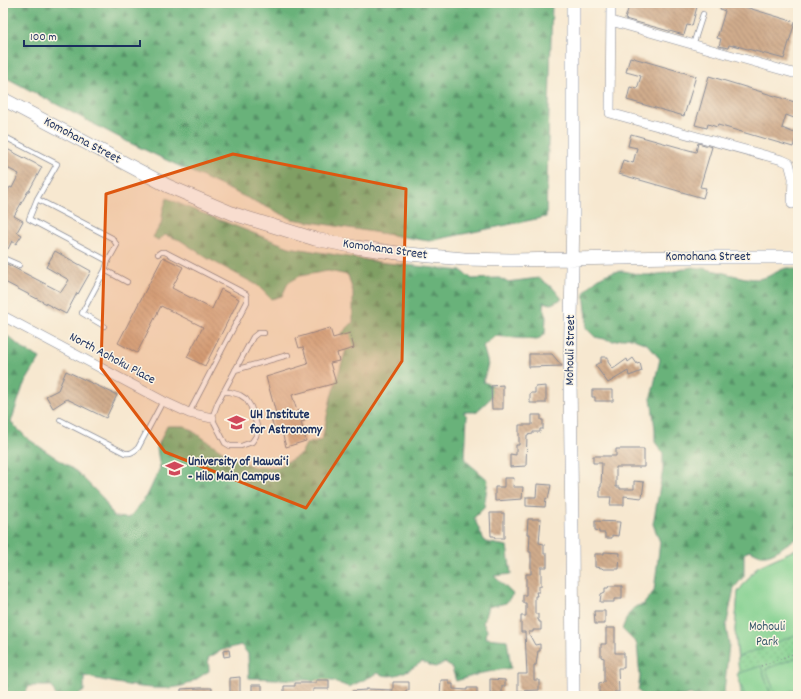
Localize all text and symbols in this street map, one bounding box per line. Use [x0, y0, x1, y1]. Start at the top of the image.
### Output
scale bar [24, 22, 140, 48]
text: 100 m [30, 29, 57, 46]
street label: Komohana Street [40, 113, 124, 169]
street label: Komohana Street [341, 235, 429, 265]
street label: Komohana Street [665, 248, 751, 267]
street label: Mohouli Street [561, 314, 581, 386]
street label: North Aohoku Place [65, 328, 159, 390]
place label: UH Institute for Astronomy [249, 406, 323, 440]
school or university icon: UH Institute for Astronomy [227, 412, 247, 432]
place label: University of Hawaiʻi - Hilo Main Campus [188, 453, 289, 487]
school or university icon: University of Hawaiʻi - Hilo Main Campus [165, 459, 185, 479]
park label: Mohouli Park [749, 618, 786, 652]

